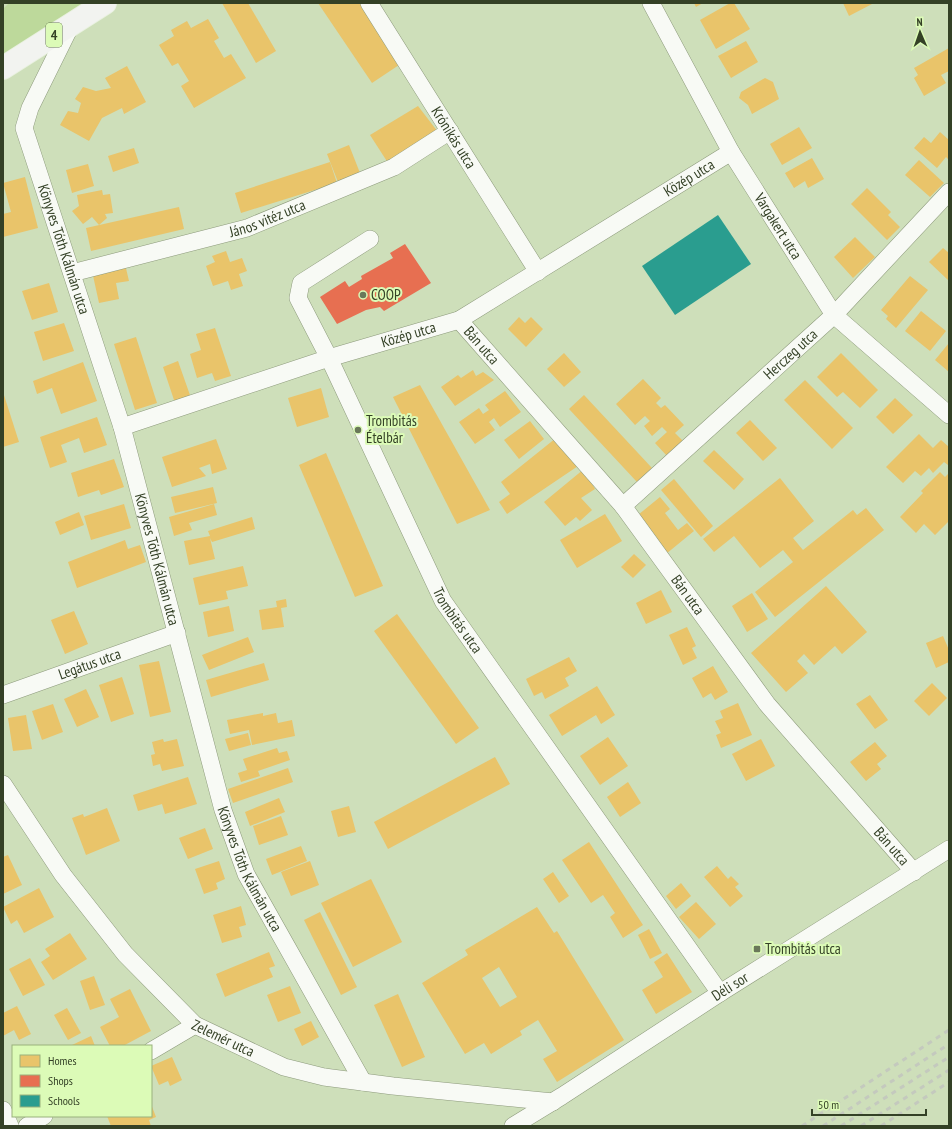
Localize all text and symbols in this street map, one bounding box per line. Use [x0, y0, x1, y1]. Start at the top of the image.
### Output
north arrow [900, 12, 940, 52]
text: N [916, 15, 923, 29]
road number: 4 [46, 23, 62, 47]
street label: Krónikás utca [427, 103, 481, 172]
street label: Közép utca [660, 155, 718, 200]
street label: Könyves Tóth Kálmán utca [34, 182, 94, 317]
street label: Vargakert utca [750, 189, 806, 263]
street label: János vitéz utca [226, 195, 308, 241]
place label: COOP [371, 285, 401, 304]
marker: COOP [358, 290, 368, 300]
street label: Közép utca [379, 317, 438, 351]
street label: Bán utca [460, 322, 504, 368]
street label: Herczeg utca [759, 325, 821, 383]
place label: Trombitás Ételbár [366, 411, 417, 447]
marker: Trombitás Ételbár [353, 425, 363, 435]
street label: Könyves Tóth Kálmán utca [131, 491, 184, 627]
street label: Bán utca [667, 571, 709, 618]
street label: Trombitás utca [429, 584, 487, 657]
street label: Legátus utca [56, 644, 123, 684]
street label: Könyves Tóth Kálmán utca [213, 804, 286, 935]
street label: Bán utca [870, 823, 914, 869]
place label: Trombitás utca [765, 939, 841, 958]
marker: Trombitás utca [752, 944, 762, 954]
street label: Déli sor [708, 967, 752, 1005]
street label: Zelemér utca [189, 1015, 258, 1061]
legend [12, 1045, 152, 1117]
text: Homes [48, 1053, 76, 1068]
text: Shops [48, 1073, 73, 1088]
scale bar [812, 1091, 926, 1117]
text: Schools [48, 1093, 80, 1108]
text: 50 m [818, 1097, 839, 1112]

